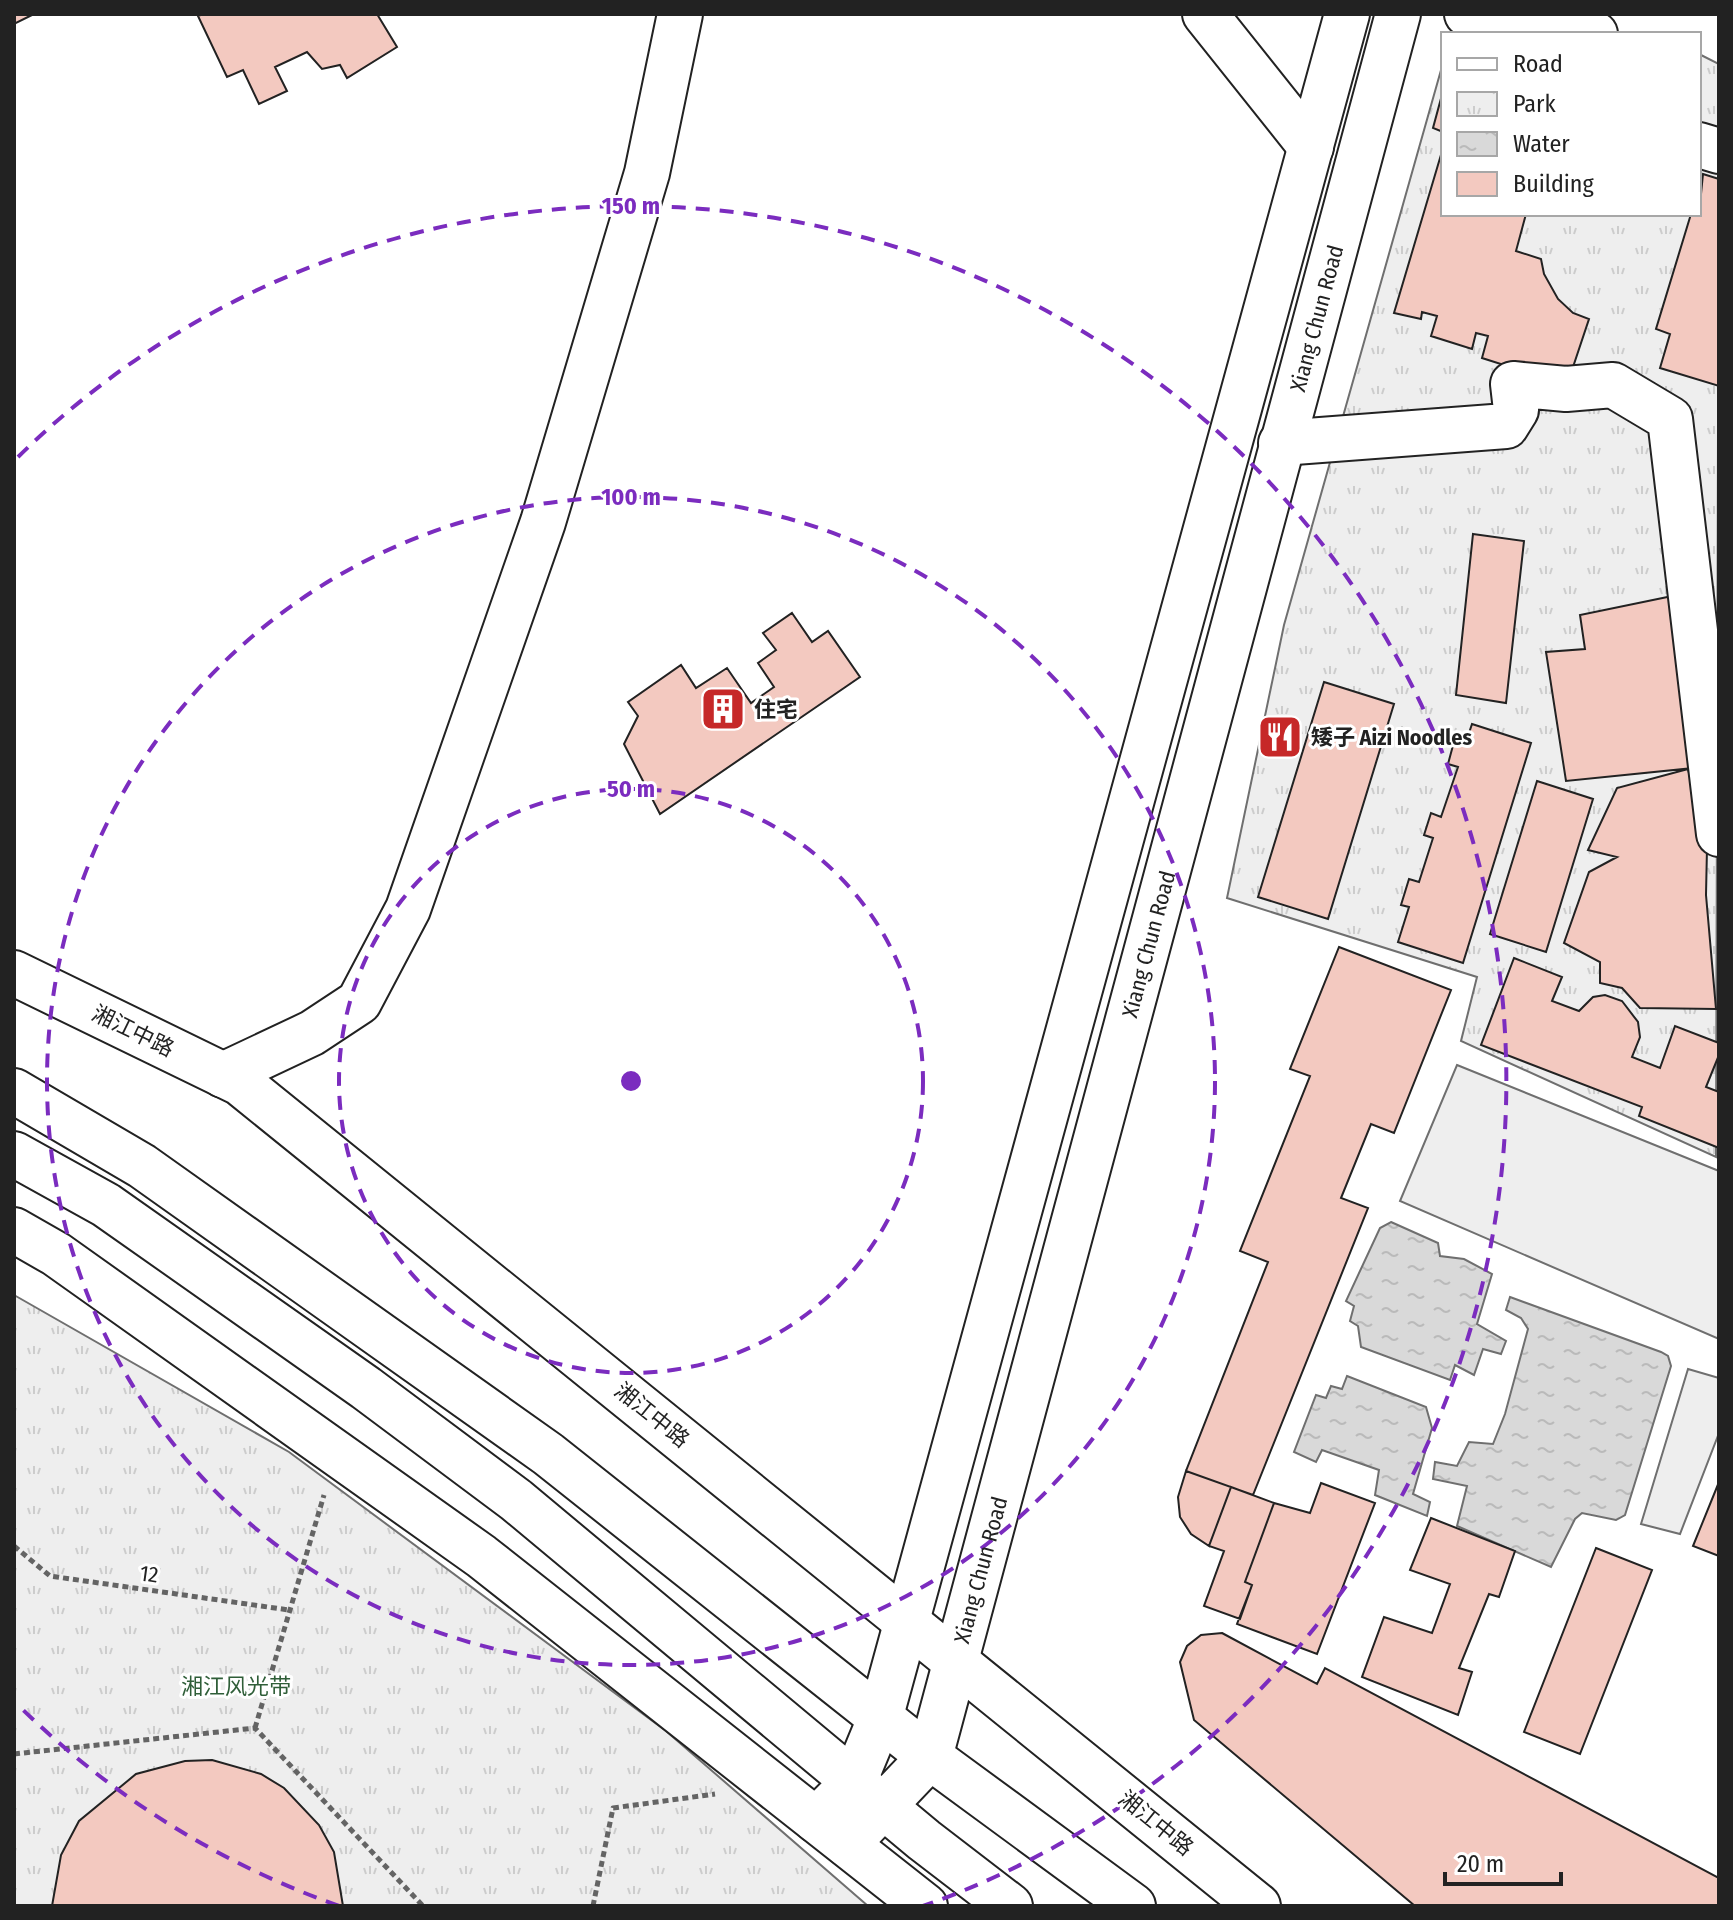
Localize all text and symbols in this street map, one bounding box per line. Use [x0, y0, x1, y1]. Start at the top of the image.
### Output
legend [1441, 32, 1701, 216]
text: Road [1513, 50, 1563, 78]
text: Park [1513, 90, 1556, 118]
text: Water [1513, 130, 1570, 158]
text: Building [1513, 170, 1595, 198]
text: 150 m [602, 192, 660, 220]
street label: Xiang Chun Road [1284, 242, 1349, 394]
text: 100 m [601, 483, 661, 511]
building icon: 住宅 [699, 685, 747, 733]
place label: 住宅 [754, 696, 798, 723]
restaurant icon: 矮子 Aizi Noodles [1256, 713, 1304, 761]
place label: 矮子 Aizi Noodles [1311, 724, 1472, 751]
text: 50 m [607, 775, 655, 803]
street label: Xiang Chun Road [1116, 868, 1181, 1020]
street label: 湘江中路 [88, 1000, 178, 1062]
centre of rings [617, 1067, 645, 1095]
street label: 湘江中路 [609, 1377, 695, 1453]
street label: Xiang Chun Road [948, 1494, 1013, 1646]
street label: 12 [138, 1559, 160, 1589]
park label: 湘江风光带 [181, 1673, 291, 1700]
street label: 湘江中路 [1113, 1785, 1199, 1861]
scale bar [1445, 1836, 1561, 1886]
text: 20 m [1457, 1850, 1504, 1878]

